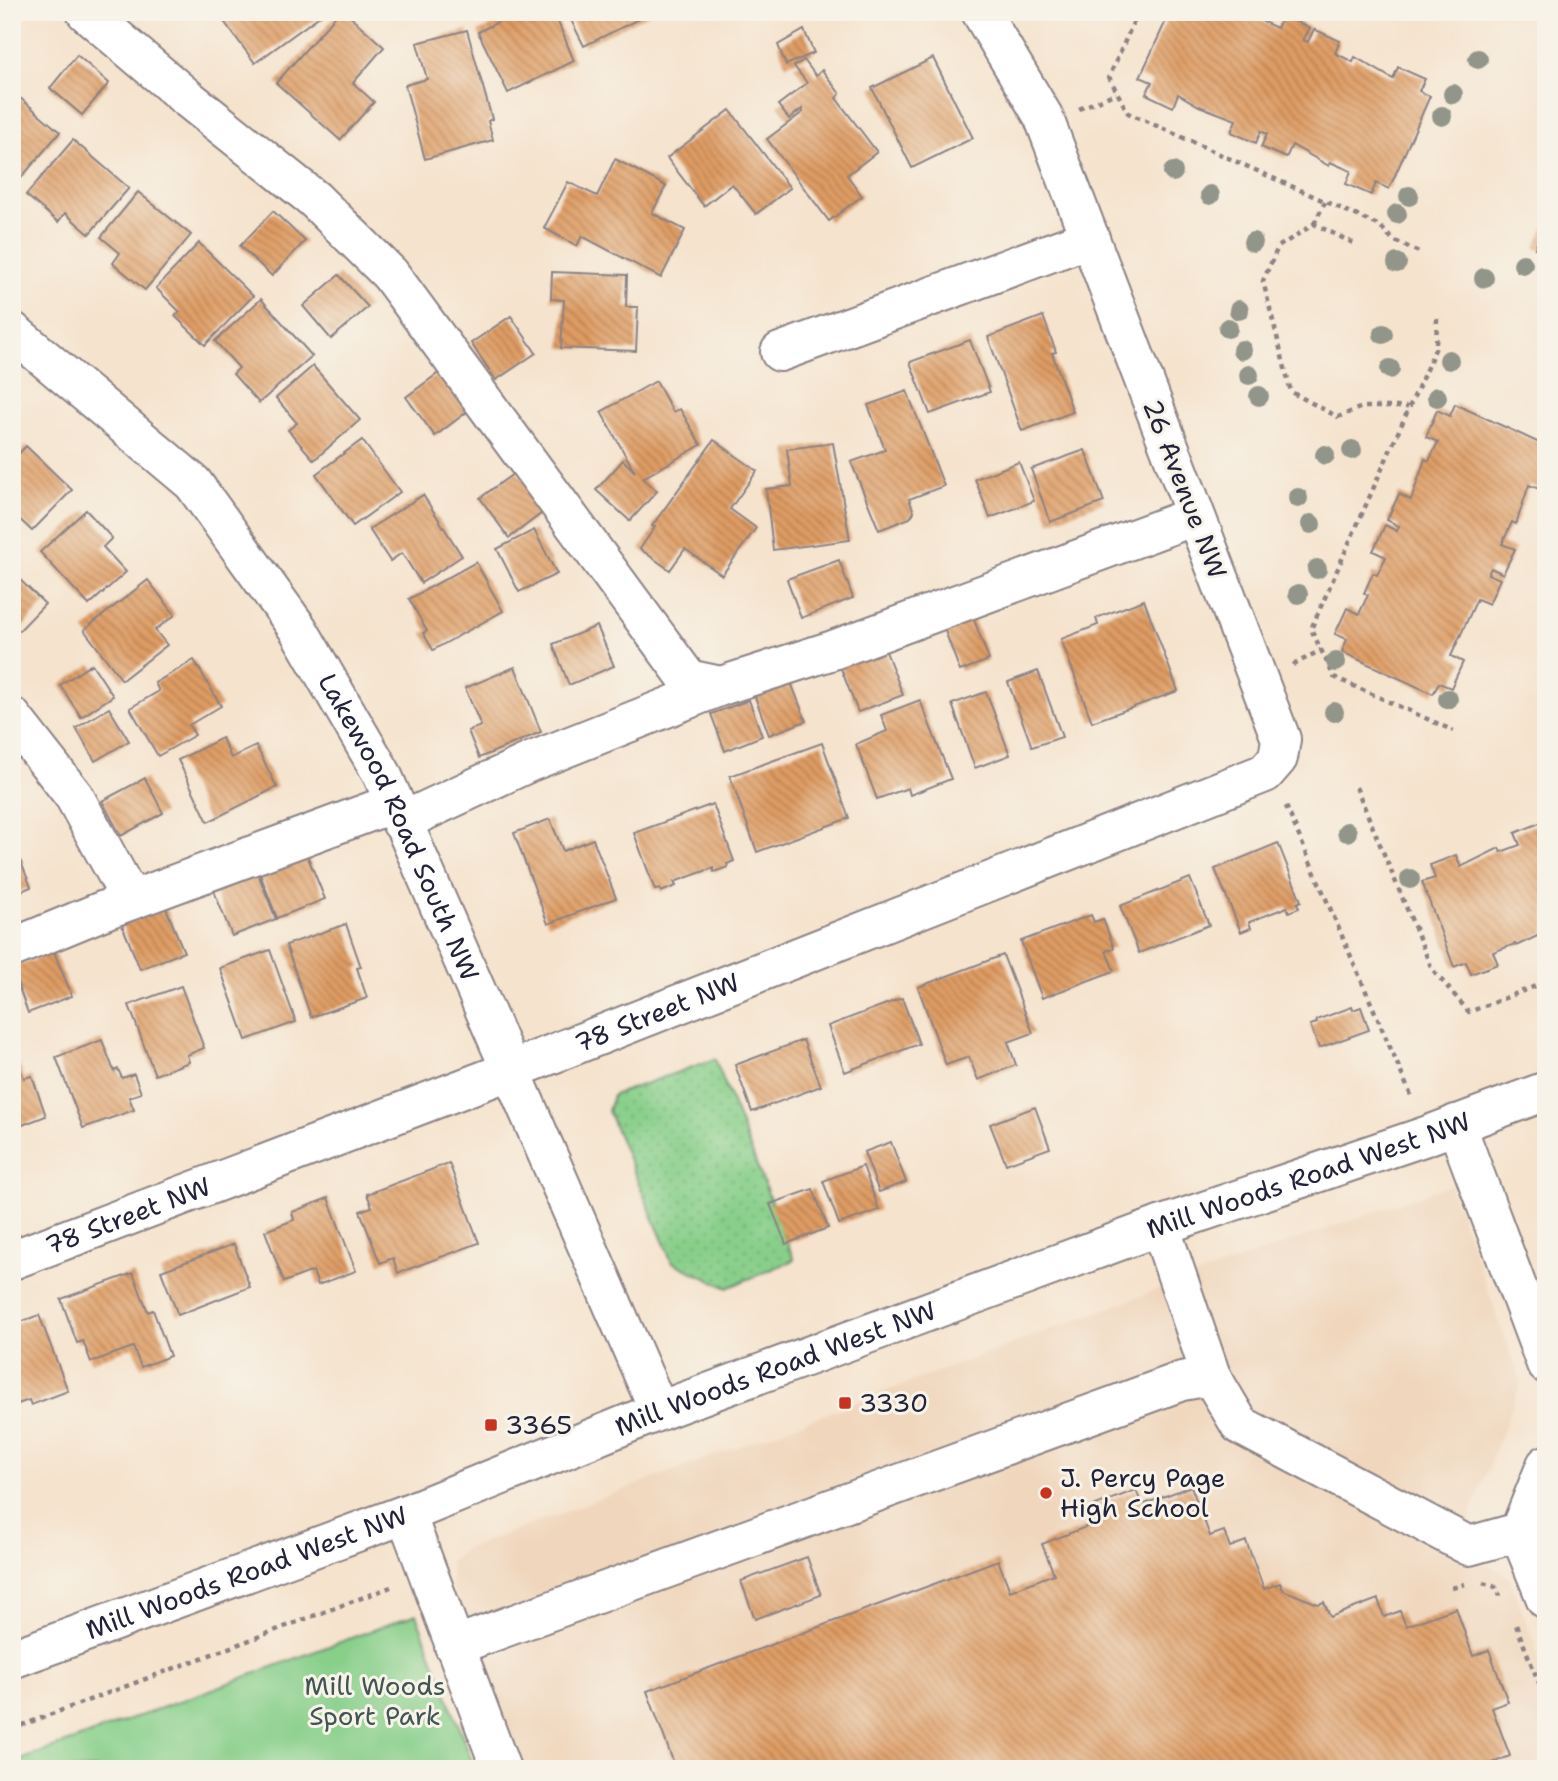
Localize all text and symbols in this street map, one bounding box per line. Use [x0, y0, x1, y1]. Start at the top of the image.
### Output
street label: 26 Avenue NW [1135, 394, 1236, 584]
street label: Lakewood Road South NW [310, 667, 488, 986]
street label: 78 Street NW [569, 964, 745, 1060]
street label: Mill Woods Road West NW [1141, 1103, 1475, 1246]
street label: 78 Street NW [40, 1168, 215, 1263]
street label: Mill Woods Road West NW [610, 1292, 941, 1444]
place label: 3330 [859, 1385, 928, 1420]
marker: 3330 [837, 1395, 853, 1411]
place label: 3365 [505, 1407, 572, 1442]
marker: 3365 [483, 1417, 499, 1433]
place label: J. Percy Page High School [1060, 1460, 1226, 1525]
marker: J. Percy Page High School [1038, 1485, 1054, 1501]
street label: Mill Woods Road West NW [81, 1497, 412, 1647]
park label: Mill Woods Sport Park [304, 1668, 446, 1733]

